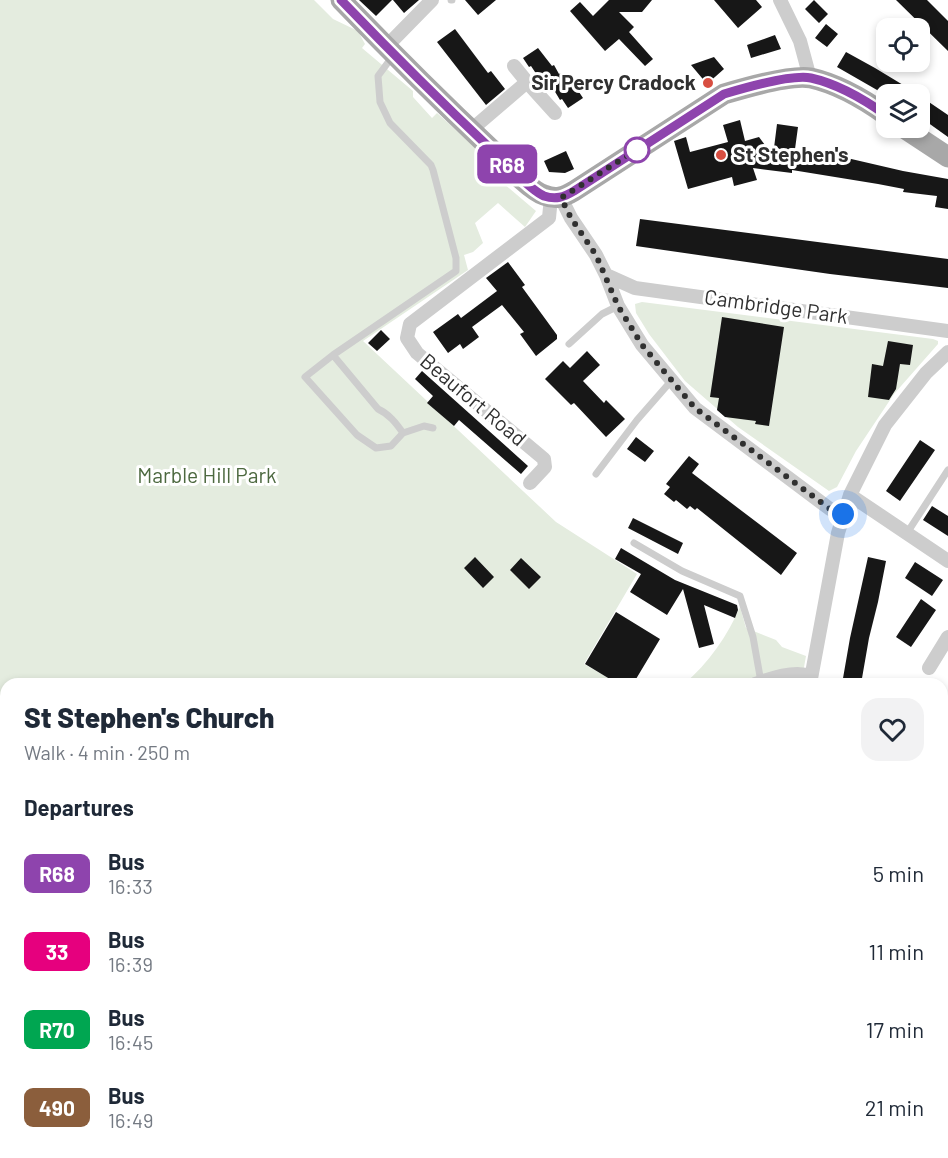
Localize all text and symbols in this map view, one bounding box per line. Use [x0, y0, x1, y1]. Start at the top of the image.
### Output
map controls [876, 18, 930, 138]
button: locate [876, 18, 930, 72]
place label: Sir Percy Cradock [531, 69, 696, 94]
marker: Sir Percy Cradock [701, 76, 715, 90]
button: layers [876, 84, 930, 138]
unlabelled marker [624, 137, 650, 163]
place label: St Stephen's [733, 141, 848, 166]
line badge: R68 [472, 144, 542, 184]
marker: St Stephen's [714, 148, 728, 162]
text: R68 [489, 152, 525, 177]
street label: Cambridge Park [703, 283, 850, 328]
street label: Beaufort Road [416, 347, 532, 450]
park label: Marble Hill Park [137, 462, 277, 487]
your location [828, 499, 858, 529]
button: heart [861, 698, 924, 761]
text: St Stephen's Church [24, 700, 274, 734]
text: Walk · 4 min · 250 m [24, 740, 190, 764]
text: Departures [24, 794, 134, 820]
text: Bus [108, 848, 145, 874]
text: 5 min [873, 860, 924, 886]
text: R68 [39, 861, 75, 886]
text: 16:33 [108, 874, 153, 898]
text: Bus [108, 926, 145, 952]
text: 11 min [868, 938, 924, 964]
text: 33 [46, 939, 68, 964]
text: 16:39 [108, 952, 153, 976]
text: Bus [108, 1004, 145, 1030]
text: 17 min [866, 1016, 924, 1042]
text: R70 [39, 1017, 75, 1042]
text: 16:45 [108, 1030, 153, 1054]
text: Bus [108, 1082, 145, 1108]
text: 21 min [865, 1094, 924, 1120]
text: 490 [39, 1095, 75, 1120]
text: 16:49 [108, 1108, 154, 1132]

